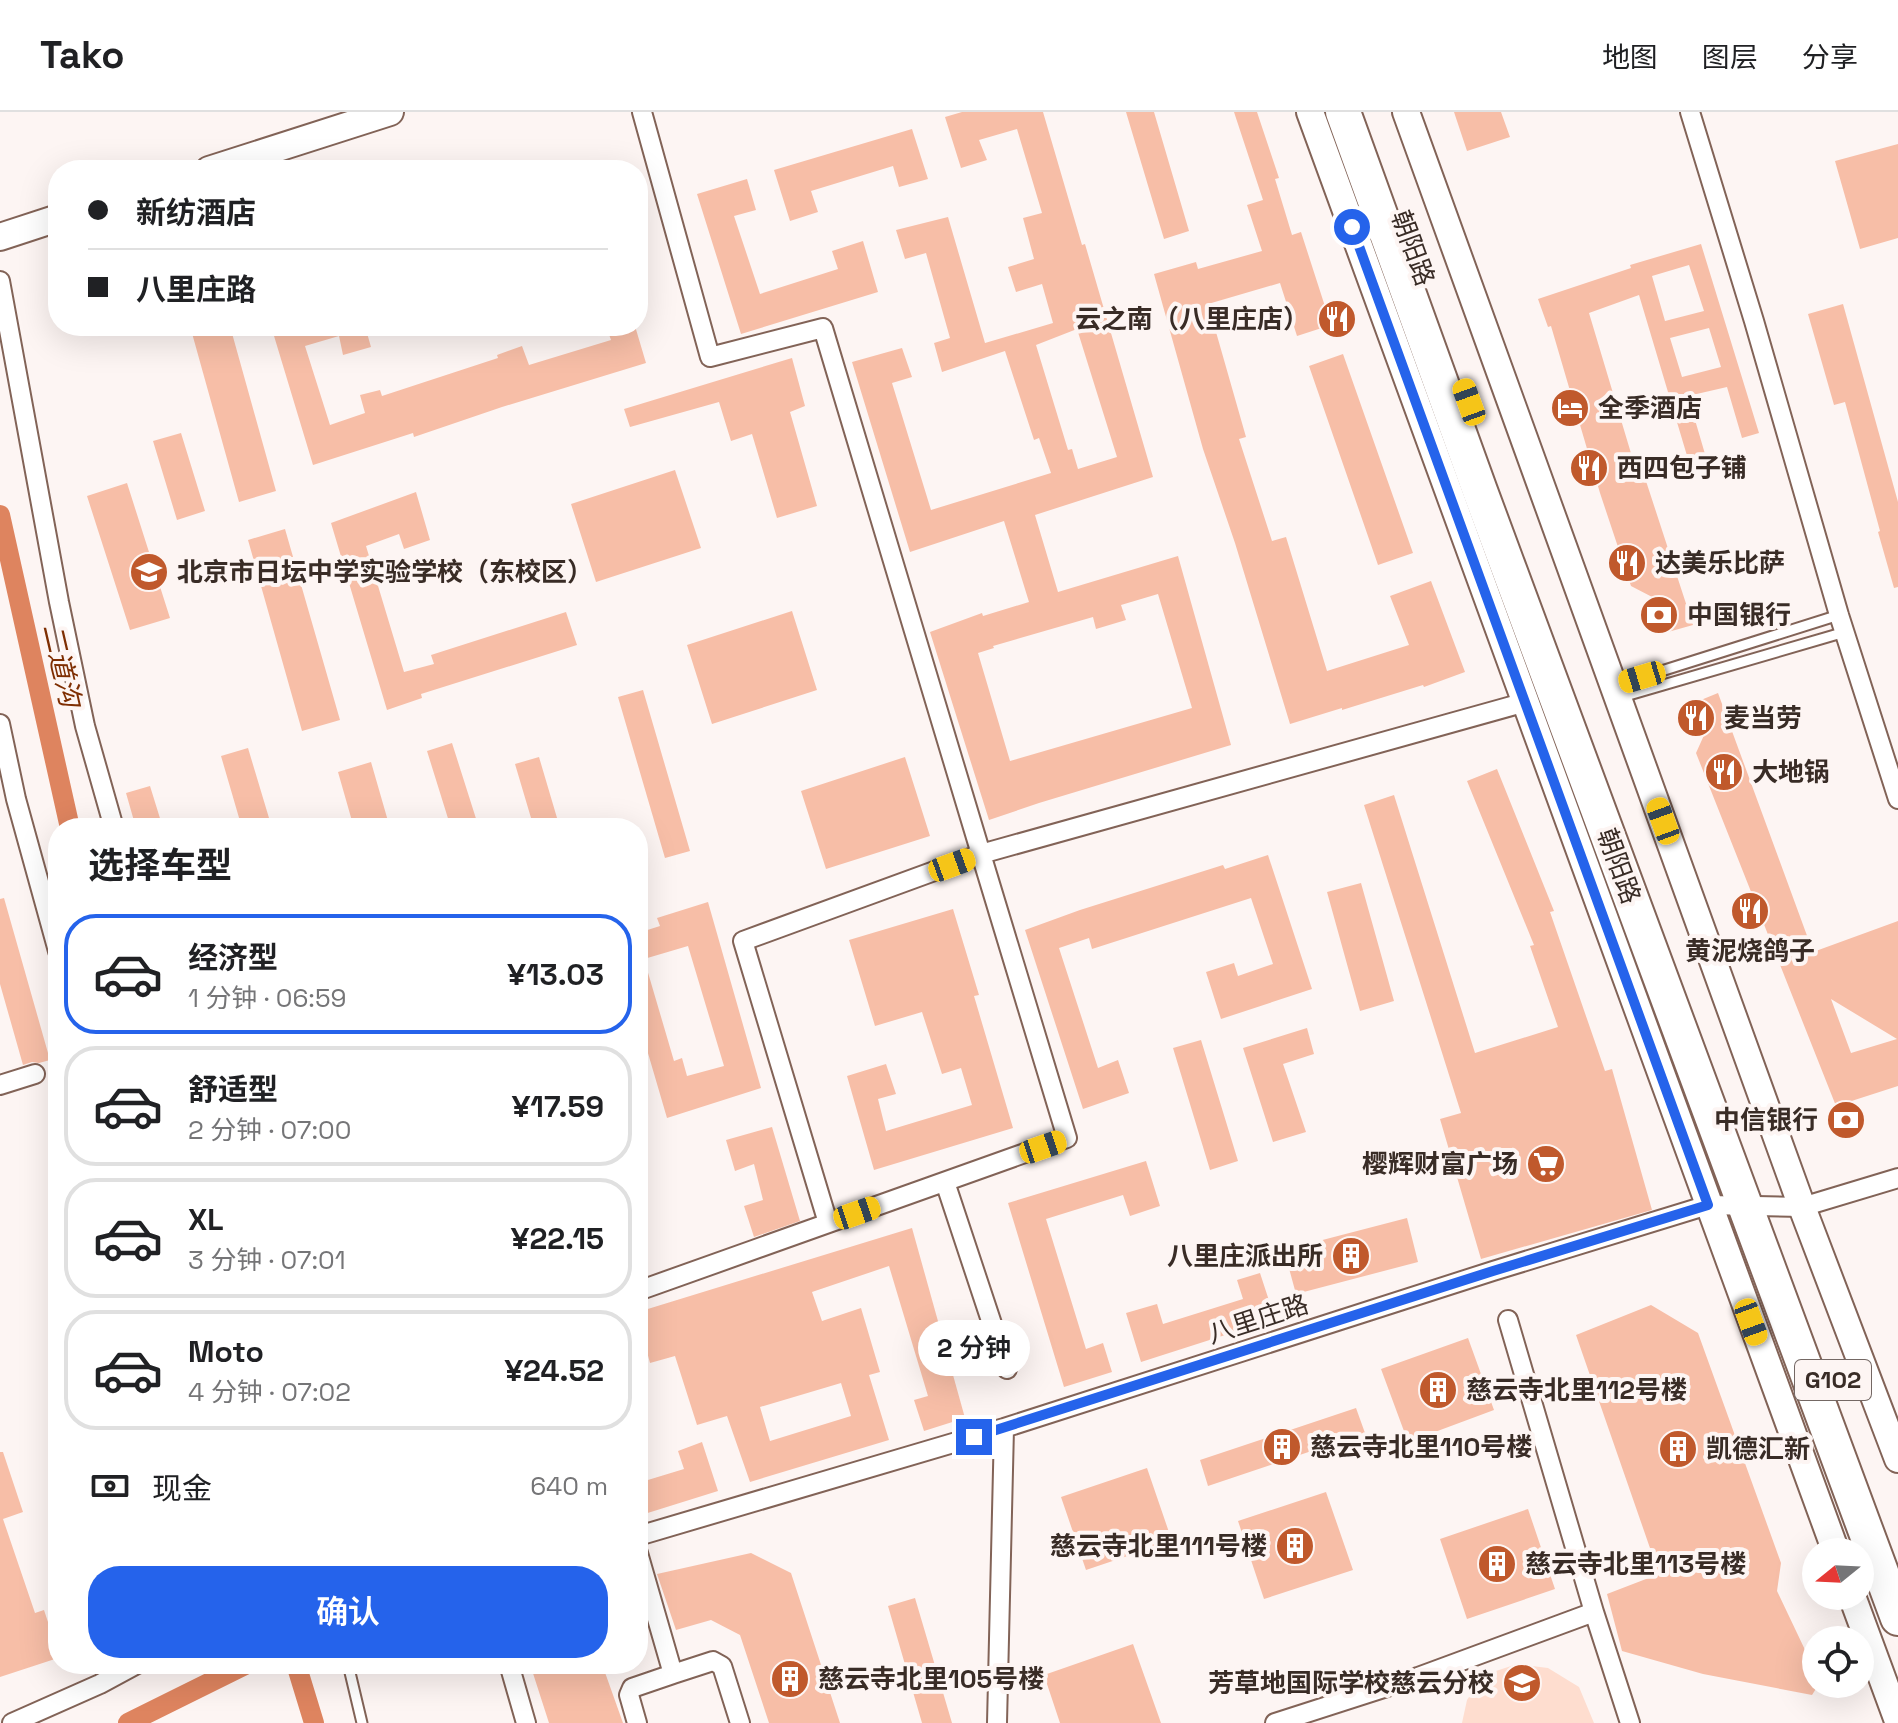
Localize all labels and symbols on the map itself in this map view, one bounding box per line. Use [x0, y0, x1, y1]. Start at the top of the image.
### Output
street label: 朝阳路 [1384, 206, 1442, 290]
route start [1334, 209, 1370, 245]
restaurant icon: 云之南（八里庄店） [1316, 298, 1358, 340]
place label: 云之南（八里庄店） [1075, 302, 1309, 336]
car [1450, 375, 1488, 429]
hotel icon: 全季酒店 [1549, 387, 1591, 429]
place label: 全季酒店 [1598, 391, 1702, 425]
restaurant icon: 西四包子铺 [1568, 447, 1610, 489]
place label: 西四包子铺 [1617, 451, 1747, 485]
restaurant icon: 达美乐比萨 [1606, 542, 1648, 584]
place label: 达美乐比萨 [1655, 546, 1785, 580]
school or university icon: 北京市日坛中学实验学校（东校区） [128, 551, 170, 593]
place label: 北京市日坛中学实验学校（东校区） [177, 555, 593, 589]
bank icon: 中国银行 [1638, 594, 1680, 636]
place label: 中国银行 [1687, 598, 1791, 632]
water label: 二道沟 [35, 620, 90, 713]
car [1616, 659, 1668, 695]
restaurant icon: 麦当劳 [1675, 697, 1717, 739]
place label: 麦当劳 [1724, 701, 1802, 735]
restaurant icon: 大地锅 [1703, 751, 1745, 793]
place label: 大地锅 [1752, 755, 1830, 789]
car [1644, 794, 1682, 848]
street label: 朝阳路 [1590, 824, 1648, 908]
car [925, 846, 979, 884]
restaurant icon: 黄泥烧鸽子 [1729, 890, 1771, 932]
place label: 黄泥烧鸽子 [1685, 934, 1815, 968]
bank icon: 中信银行 [1825, 1099, 1867, 1141]
place label: 中信银行 [1714, 1103, 1818, 1137]
car [1016, 1128, 1070, 1166]
supermarket icon: 樱辉财富广场 [1525, 1143, 1567, 1185]
place label: 樱辉财富广场 [1362, 1147, 1518, 1181]
car [830, 1194, 884, 1232]
building icon: 八里庄派出所 [1330, 1235, 1372, 1277]
place label: 八里庄派出所 [1167, 1239, 1323, 1273]
street label: 八里庄路 [1203, 1287, 1313, 1351]
car [1732, 1295, 1770, 1349]
callout: 2 分钟 [918, 1321, 1030, 1377]
road number: G102 [1795, 1360, 1871, 1400]
building icon: 慈云寺北里112号楼 [1417, 1369, 1459, 1411]
place label: 慈云寺北里112号楼 [1466, 1373, 1687, 1407]
route end [956, 1419, 992, 1455]
building icon: 慈云寺北里110号楼 [1261, 1426, 1303, 1468]
building icon: 凯德汇新 [1657, 1428, 1699, 1470]
place label: 慈云寺北里110号楼 [1310, 1430, 1532, 1464]
place label: 凯德汇新 [1706, 1432, 1810, 1466]
building icon: 慈云寺北里111号楼 [1274, 1525, 1316, 1567]
place label: 慈云寺北里111号楼 [1050, 1529, 1267, 1563]
north arrow [1802, 1538, 1874, 1610]
building icon: 慈云寺北里113号楼 [1476, 1543, 1518, 1585]
place label: 慈云寺北里113号楼 [1525, 1547, 1746, 1581]
building icon: 慈云寺北里105号楼 [769, 1658, 811, 1700]
place label: 慈云寺北里105号楼 [818, 1662, 1044, 1696]
school or university icon: 芳草地国际学校慈云分校 [1501, 1662, 1543, 1704]
place label: 芳草地国际学校慈云分校 [1208, 1666, 1494, 1700]

